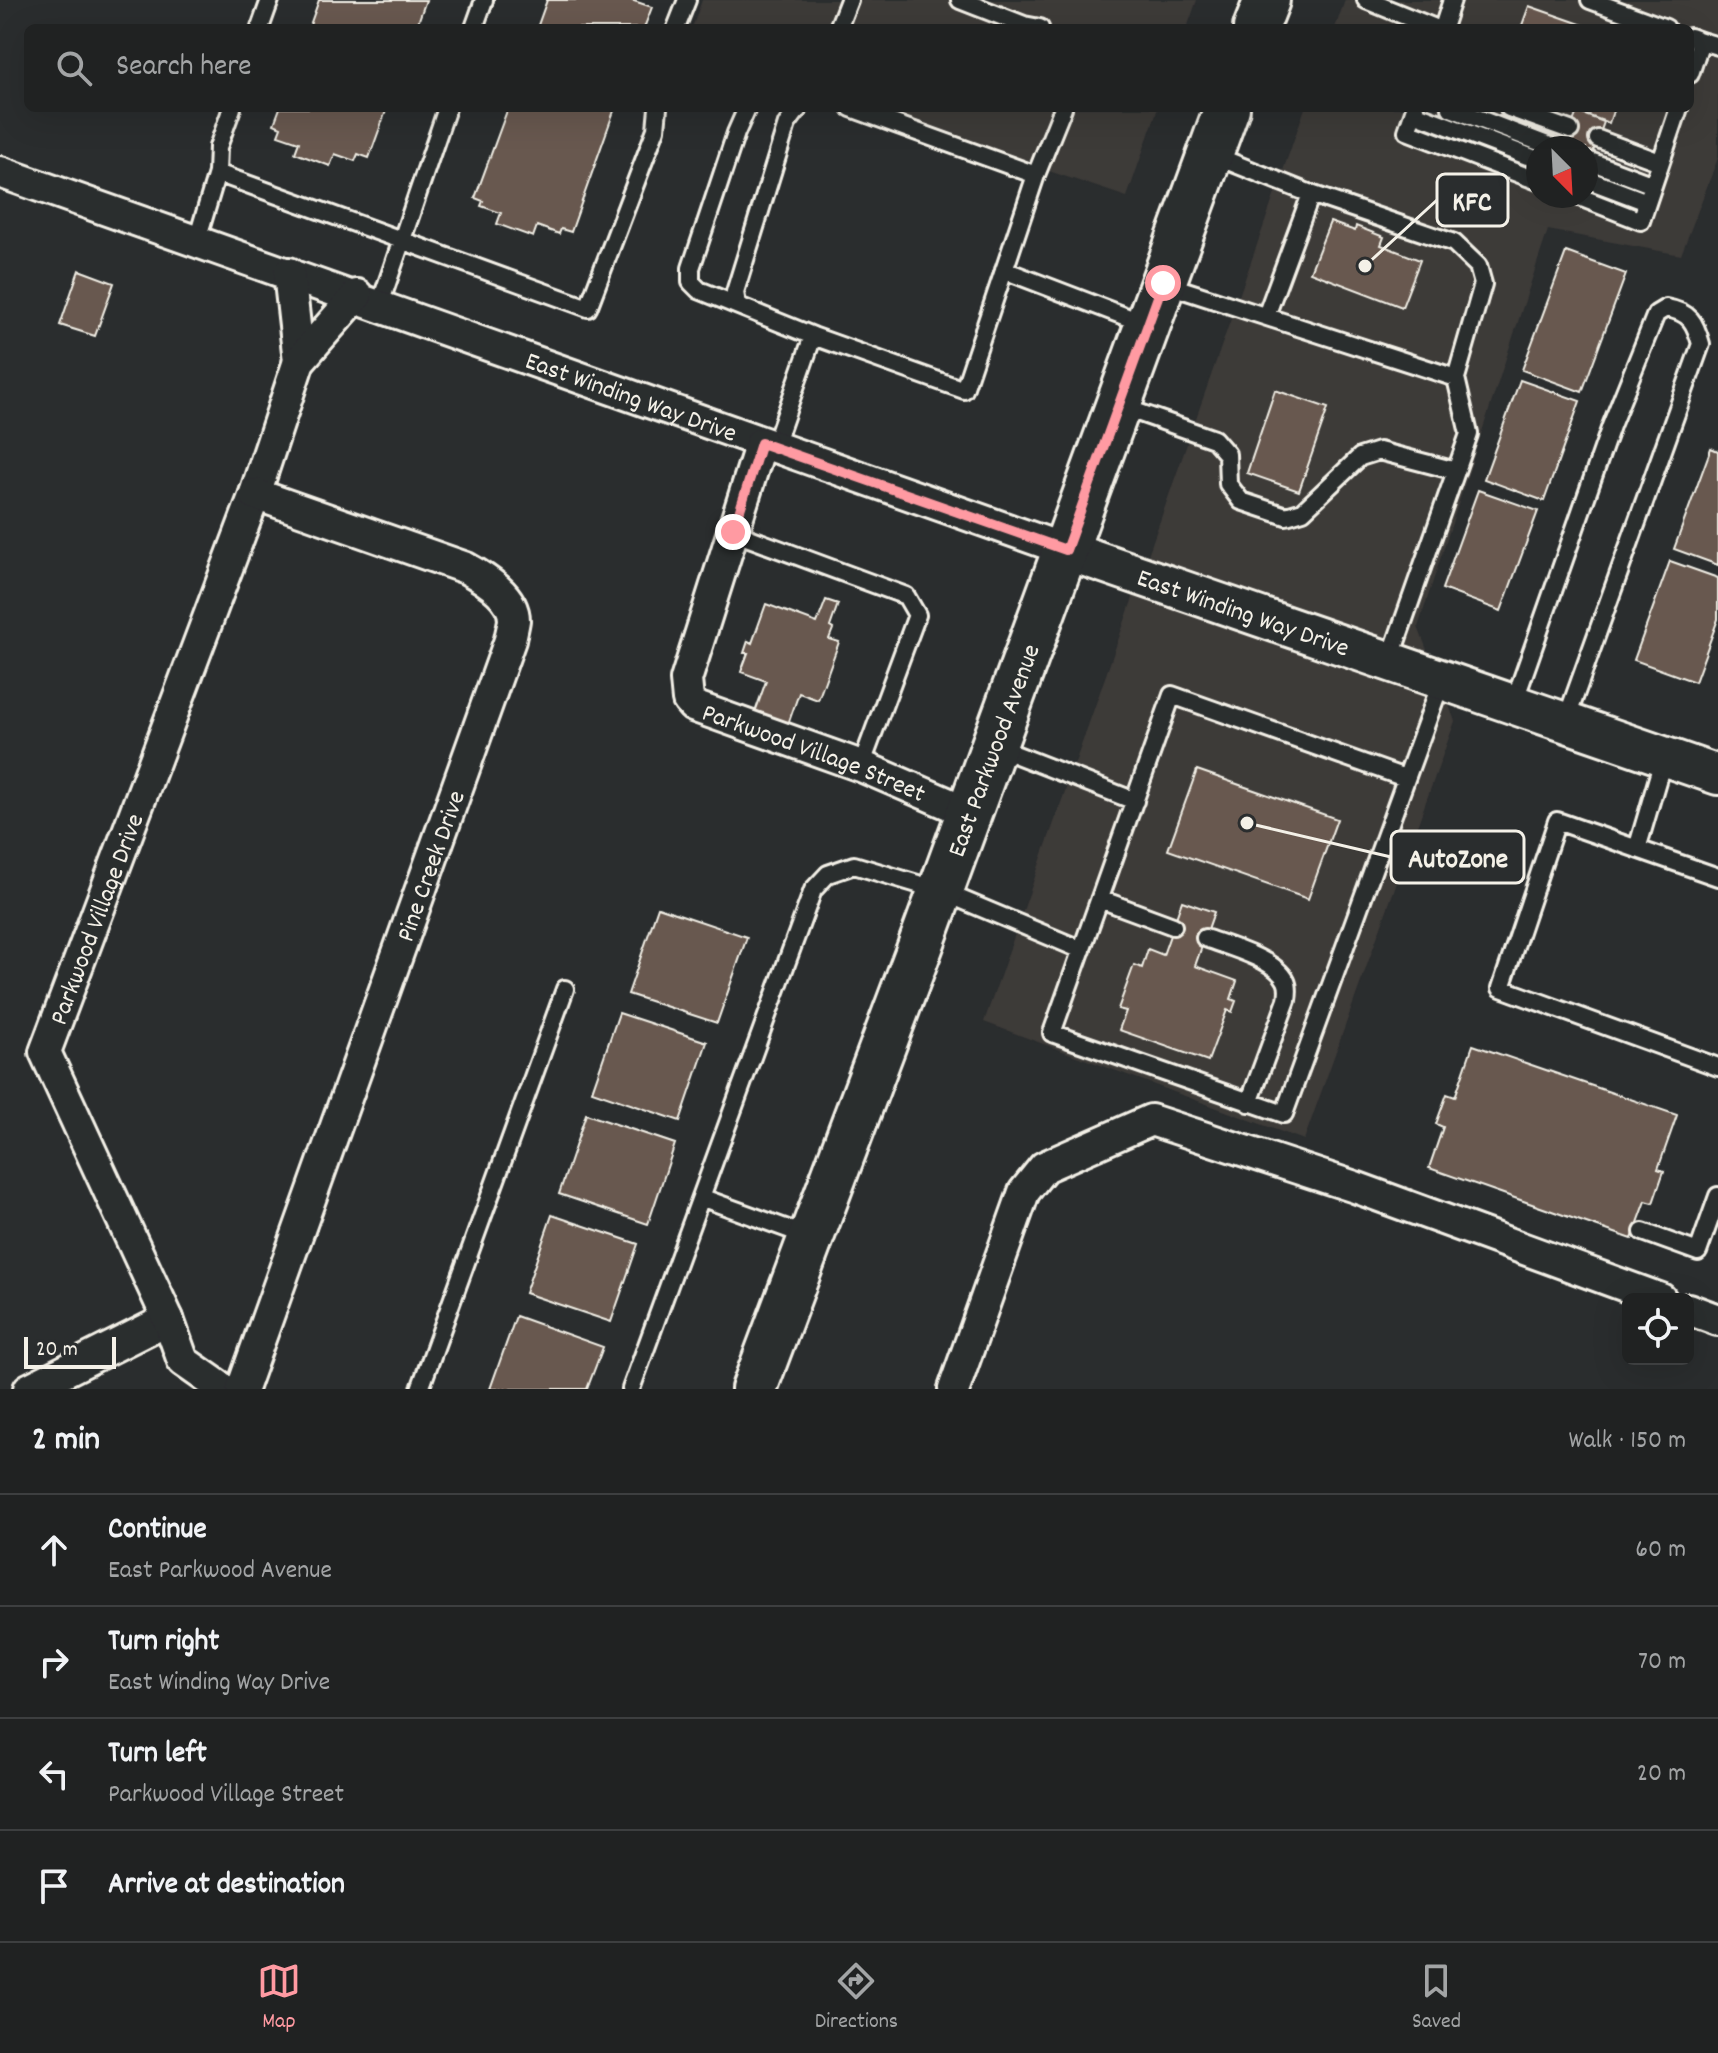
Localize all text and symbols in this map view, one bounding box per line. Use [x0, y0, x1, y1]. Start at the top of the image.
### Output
search box [24, 24, 1694, 112]
icon: search [52, 46, 96, 90]
text: Search here [116, 47, 252, 90]
north arrow [1526, 136, 1598, 208]
callout: KFC [1437, 174, 1508, 226]
text: KFC [1452, 185, 1492, 225]
route start [1145, 265, 1181, 301]
street label: East Winding Way Drive [520, 344, 741, 454]
route end [715, 514, 751, 550]
street label: East Winding Way Drive [1131, 561, 1354, 668]
street label: East Parkwood Avenue [940, 640, 1051, 863]
street label: Parkwood Village Street [696, 696, 931, 814]
street label: Pine Creek Drive [389, 786, 477, 947]
street label: Parkwood Village Drive [42, 809, 155, 1031]
callout: AutoZone [1391, 831, 1524, 883]
text: AutoZone [1408, 842, 1508, 882]
map controls [1622, 1293, 1694, 1365]
button: locate [1622, 1293, 1694, 1365]
scale bar [24, 1333, 116, 1369]
text: 20 m [36, 1335, 78, 1366]
text: 2 min [32, 1417, 100, 1466]
text: Walk · 150 m [1568, 1423, 1686, 1460]
text: Continue [108, 1510, 207, 1553]
icon: ahead [32, 1528, 76, 1572]
text: 60 m [1635, 1532, 1686, 1569]
text: East Parkwood Avenue [108, 1553, 332, 1590]
text: Turn right [108, 1622, 219, 1665]
icon: right [32, 1640, 76, 1684]
text: 70 m [1638, 1644, 1686, 1681]
text: East Winding Way Drive [108, 1665, 330, 1702]
text: Turn left [108, 1734, 207, 1777]
icon: left [32, 1752, 76, 1796]
text: 20 m [1637, 1756, 1686, 1793]
text: Parkwood Village Street [108, 1777, 344, 1814]
icon: arrive [32, 1864, 76, 1908]
text: Arrive at destination [108, 1865, 345, 1908]
tab: Map [257, 1959, 301, 2038]
tab: Directions [815, 1959, 898, 2038]
tab: Saved [1412, 1959, 1461, 2038]

